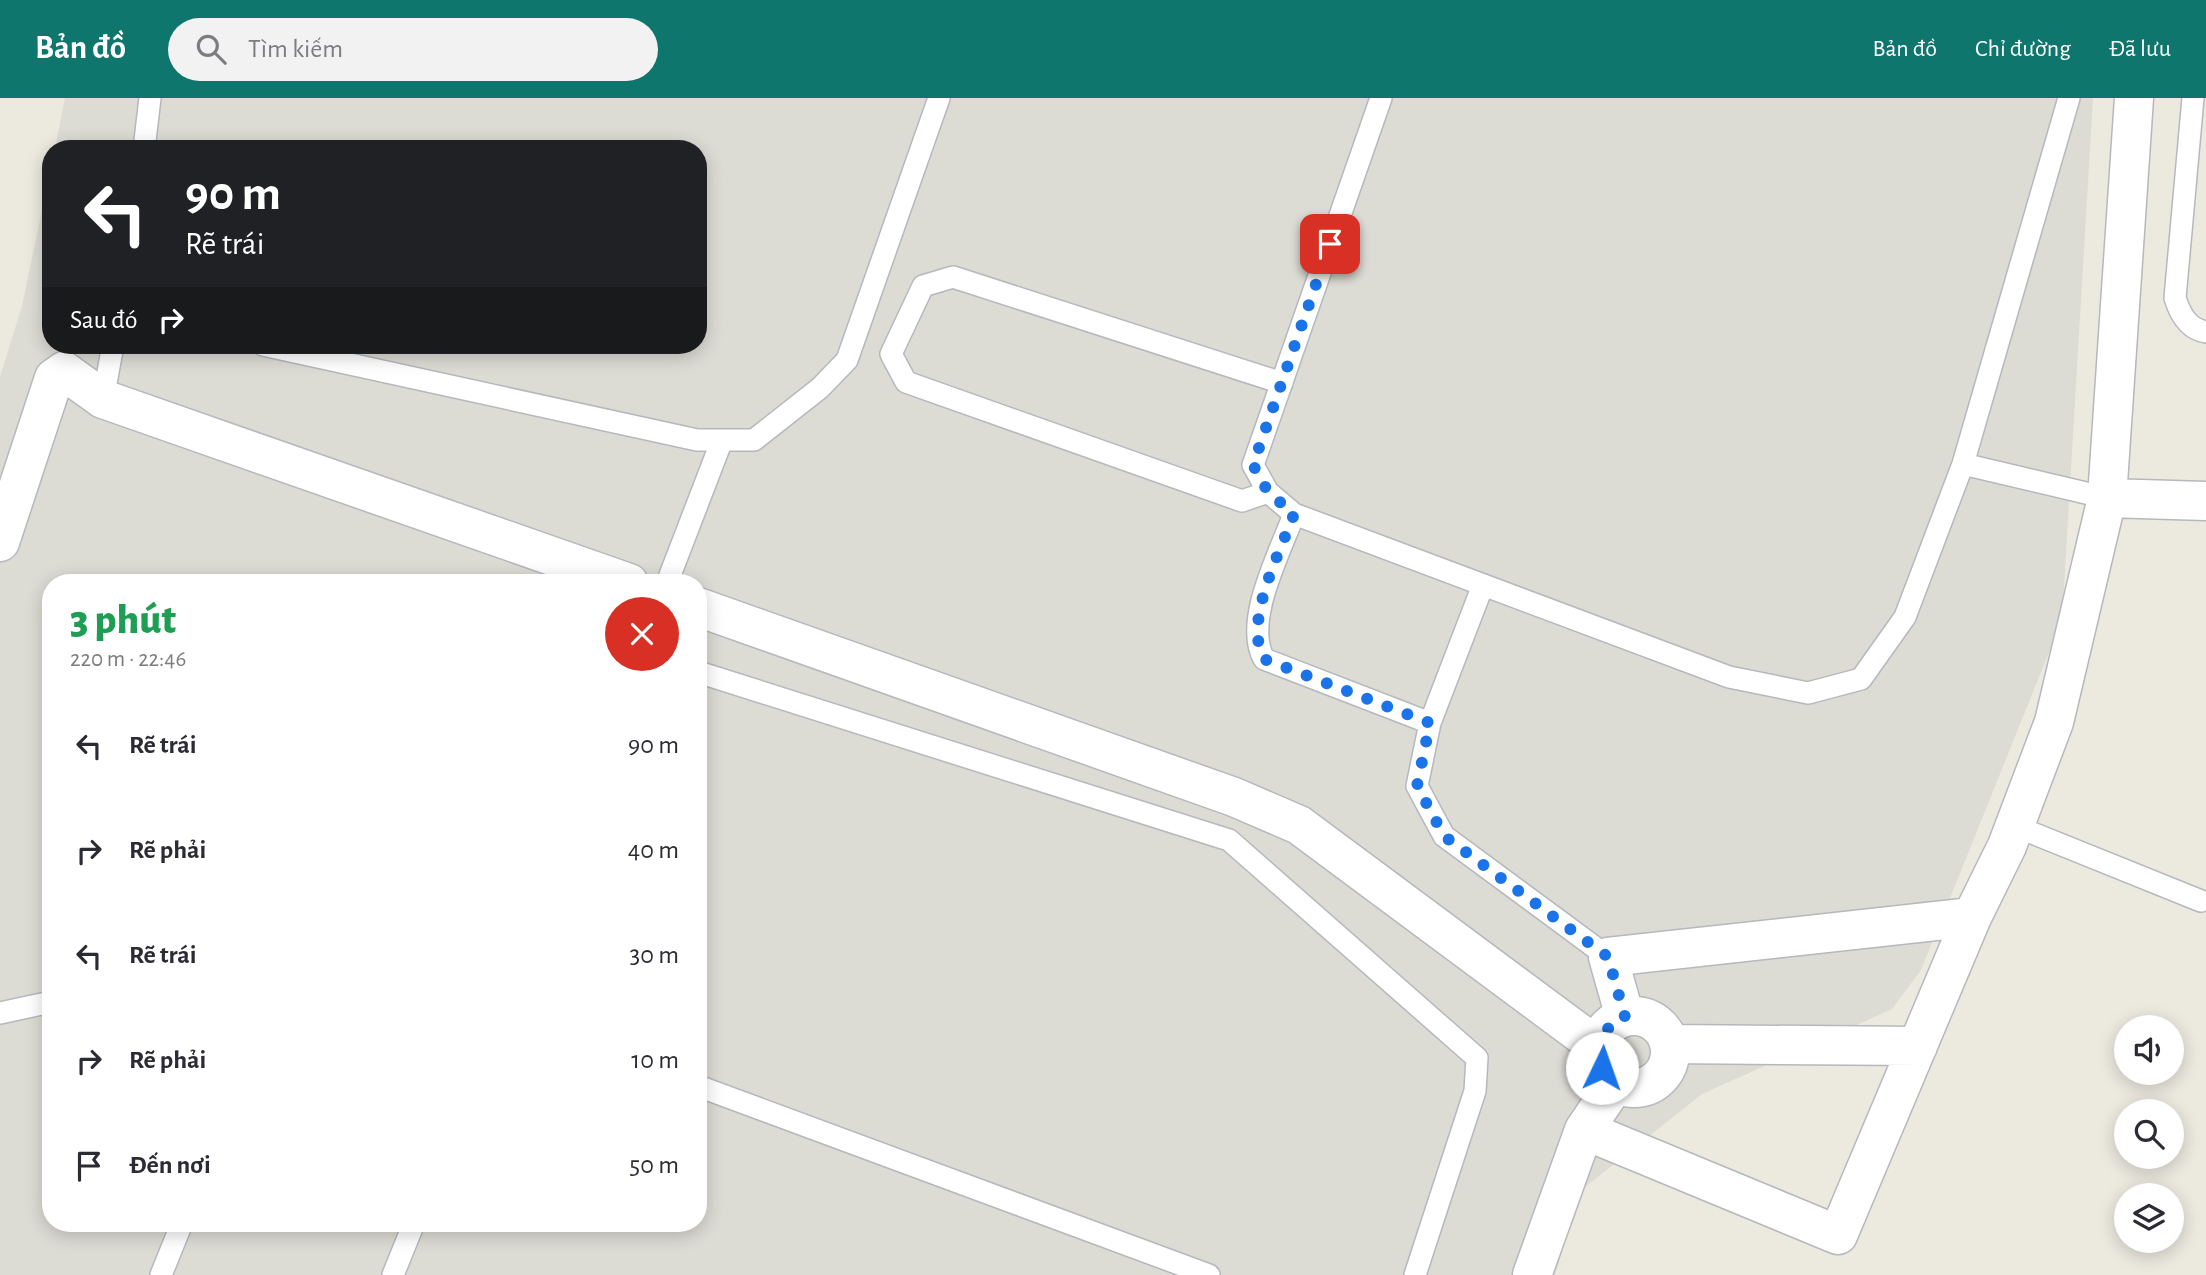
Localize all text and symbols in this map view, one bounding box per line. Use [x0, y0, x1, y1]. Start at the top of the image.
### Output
search box [168, 18, 658, 81]
icon: search [192, 30, 230, 68]
text: Bản đồ [35, 32, 126, 65]
text: Tìm kiếm [248, 36, 343, 62]
text: Bản đồ [1873, 37, 1937, 61]
text: Chỉ đường [1975, 37, 2071, 61]
text: Đã lưu [2109, 37, 2171, 61]
icon: left [70, 168, 161, 259]
text: 90 m [185, 170, 281, 219]
pin [1300, 214, 1360, 274]
icon: arrive [1311, 225, 1349, 263]
text: Rẽ trái [185, 228, 264, 260]
icon: right [152, 301, 190, 339]
text: Sau đó [70, 307, 138, 333]
button: close [605, 597, 679, 671]
text: 3 phút [70, 599, 176, 641]
text: 220 m · 22:46 [70, 648, 186, 671]
icon: left [70, 727, 108, 765]
text: Rẽ trái [129, 732, 197, 758]
text: 90 m [628, 732, 679, 758]
icon: right [70, 832, 108, 870]
text: Rẽ phải [129, 837, 206, 863]
text: 40 m [628, 837, 679, 863]
icon: left [70, 937, 108, 975]
text: Rẽ trái [129, 942, 197, 968]
text: 30 m [629, 942, 679, 968]
map controls [2114, 1015, 2184, 1253]
button: sound [2114, 1015, 2184, 1085]
position arrow [1565, 1031, 1639, 1105]
icon: right [70, 1042, 108, 1080]
text: Rẽ phải [129, 1047, 206, 1073]
text: 10 m [631, 1047, 679, 1073]
button: search [2114, 1099, 2184, 1169]
icon: arrive [70, 1147, 108, 1185]
text: Đến nơi [129, 1152, 211, 1178]
text: 50 m [629, 1152, 679, 1178]
button: layers [2114, 1183, 2184, 1253]

